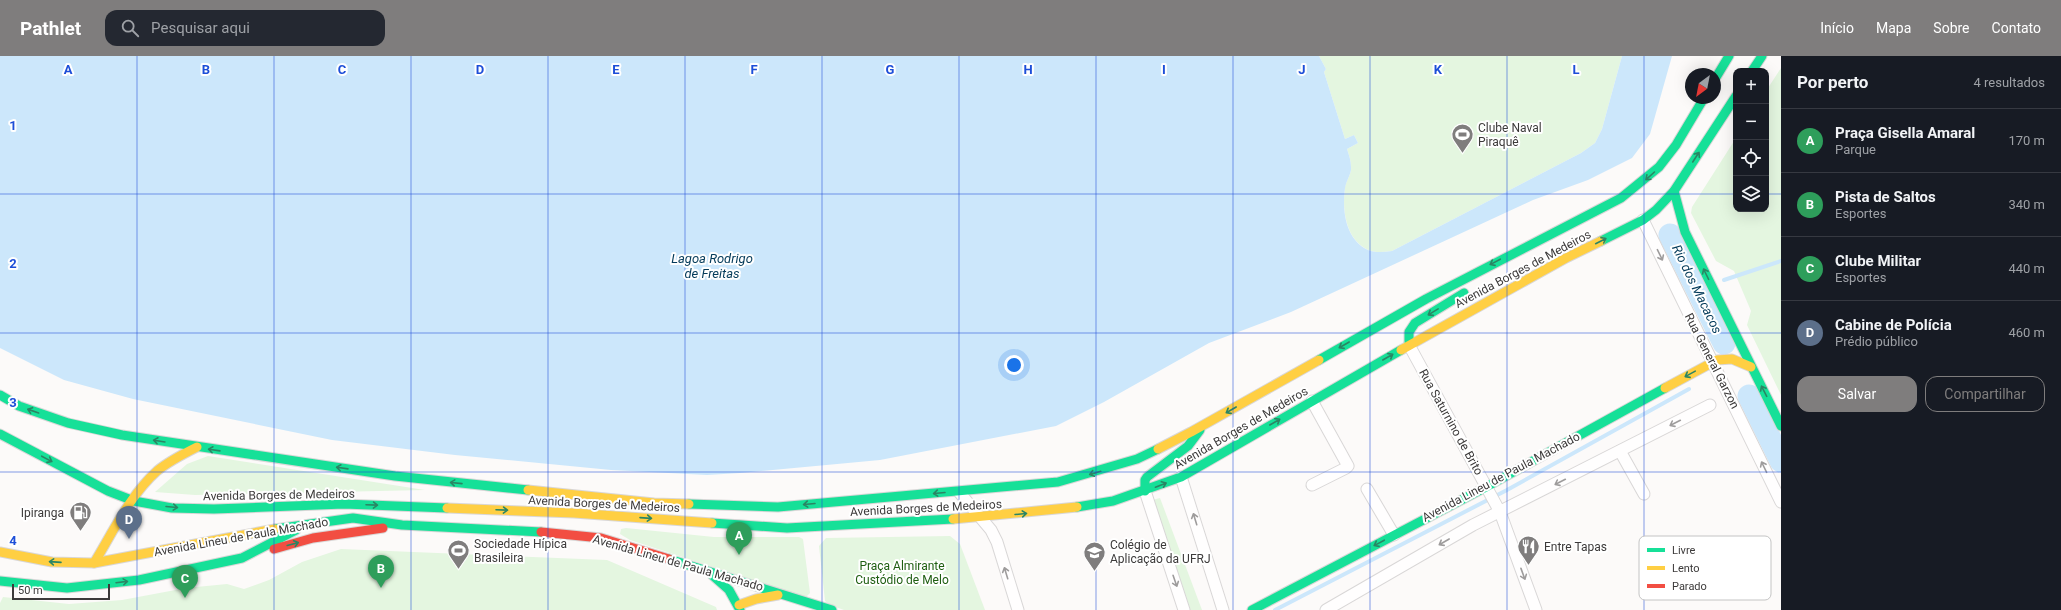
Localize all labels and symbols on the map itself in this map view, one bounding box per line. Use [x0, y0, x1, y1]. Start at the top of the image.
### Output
text: A [64, 62, 73, 77]
text: B [202, 62, 210, 77]
text: C [338, 62, 347, 77]
text: D [476, 62, 484, 77]
text: E [612, 62, 620, 77]
text: F [750, 62, 758, 77]
text: G [886, 62, 895, 77]
text: H [1023, 62, 1033, 77]
text: I [1162, 62, 1166, 77]
text: J [1298, 62, 1306, 77]
text: K [1434, 62, 1443, 77]
text: L [1572, 62, 1580, 77]
north arrow [1685, 68, 1721, 104]
text: 1 [9, 118, 17, 133]
place label: Clube Naval Piraquê [1478, 121, 1542, 149]
sports icon: Clube Naval Piraquê [1450, 122, 1476, 155]
one-way arrow [1693, 151, 1701, 163]
one-way arrow [1645, 171, 1655, 180]
street label: Avenida Borges de Medeiros [1453, 227, 1593, 311]
one-way arrow [1595, 237, 1607, 244]
water label: Rio dos Macacos [1669, 242, 1725, 336]
one-way arrow [1657, 249, 1664, 261]
water label: Lagoa Rodrigo de Freitas [671, 251, 753, 281]
text: 2 [9, 256, 17, 271]
one-way arrow [1489, 259, 1501, 267]
one-way arrow [1702, 268, 1709, 280]
one-way arrow [1428, 308, 1439, 316]
street label: Rua General Garzon [1682, 311, 1742, 411]
one-way arrow [1338, 342, 1350, 350]
one-way arrow [1382, 353, 1394, 361]
your location [1004, 355, 1024, 375]
street label: Rua Saturnino de Brito [1416, 367, 1486, 478]
one-way arrow [1684, 371, 1696, 378]
street label: Avenida Borges de Medeiros [1172, 384, 1310, 472]
one-way arrow [1759, 385, 1767, 397]
text: 3 [9, 395, 17, 410]
one-way arrow [27, 406, 39, 414]
one-way arrow [1225, 406, 1237, 414]
one-way arrow [1269, 418, 1281, 426]
one-way arrow [1670, 419, 1682, 427]
street label: Avenida Lineu de Paula Machado [1420, 429, 1582, 525]
one-way arrow [153, 437, 166, 445]
one-way arrow [208, 446, 221, 454]
one-way arrow [41, 455, 53, 463]
one-way arrow [1760, 461, 1767, 473]
one-way arrow [336, 464, 349, 472]
one-way arrow [1089, 469, 1102, 477]
one-way arrow [450, 479, 463, 487]
one-way arrow [1554, 479, 1566, 486]
one-way arrow [1155, 480, 1167, 488]
street label: Avenida Borges de Medeiros [203, 487, 355, 503]
one-way arrow [933, 490, 946, 497]
street label: Avenida Borges de Medeiros [528, 493, 680, 515]
street label: Avenida Borges de Medeiros [850, 497, 1002, 519]
fuel station icon: Ipiranga [67, 500, 93, 533]
one-way arrow [803, 501, 816, 508]
one-way arrow [365, 502, 378, 509]
one-way arrow [165, 503, 178, 511]
place label: Ipiranga [21, 506, 64, 520]
pin: D [116, 506, 142, 539]
one-way arrow [495, 507, 508, 514]
one-way arrow [1014, 510, 1027, 517]
one-way arrow [1191, 513, 1198, 526]
street label: Avenida Lineu de Paula Machado [153, 515, 329, 559]
one-way arrow [639, 515, 652, 522]
pin: A [726, 522, 752, 555]
street label: Avenida Lineu de Paula Machado [591, 532, 765, 594]
text: 4 [9, 533, 17, 548]
restaurant icon: Entre Tapas [1516, 534, 1542, 567]
legend [1639, 536, 1771, 600]
place label: Sociedade Hípica Brasileira [474, 537, 567, 565]
sports icon: Sociedade Hípica Brasileira [445, 538, 471, 571]
place label: Colégio de Aplicação da UFRJ [1110, 538, 1211, 566]
one-way arrow [1438, 538, 1450, 546]
school or university icon: Colégio de Aplicação da UFRJ [1081, 539, 1107, 572]
one-way arrow [286, 540, 299, 547]
one-way arrow [1374, 540, 1386, 547]
place label: Entre Tapas [1544, 540, 1607, 554]
text: Livre [1672, 544, 1696, 557]
pin: B [368, 555, 394, 588]
one-way arrow [49, 558, 62, 565]
park label: Praça Almirante Custódio de Melo [855, 559, 949, 587]
text: Lento [1672, 562, 1700, 575]
pin: C [172, 565, 198, 598]
one-way arrow [1002, 567, 1010, 579]
one-way arrow [1520, 568, 1528, 580]
one-way arrow [1172, 575, 1179, 588]
one-way arrow [115, 578, 128, 586]
text: Parado [1672, 580, 1707, 593]
scale bar [12, 582, 110, 601]

